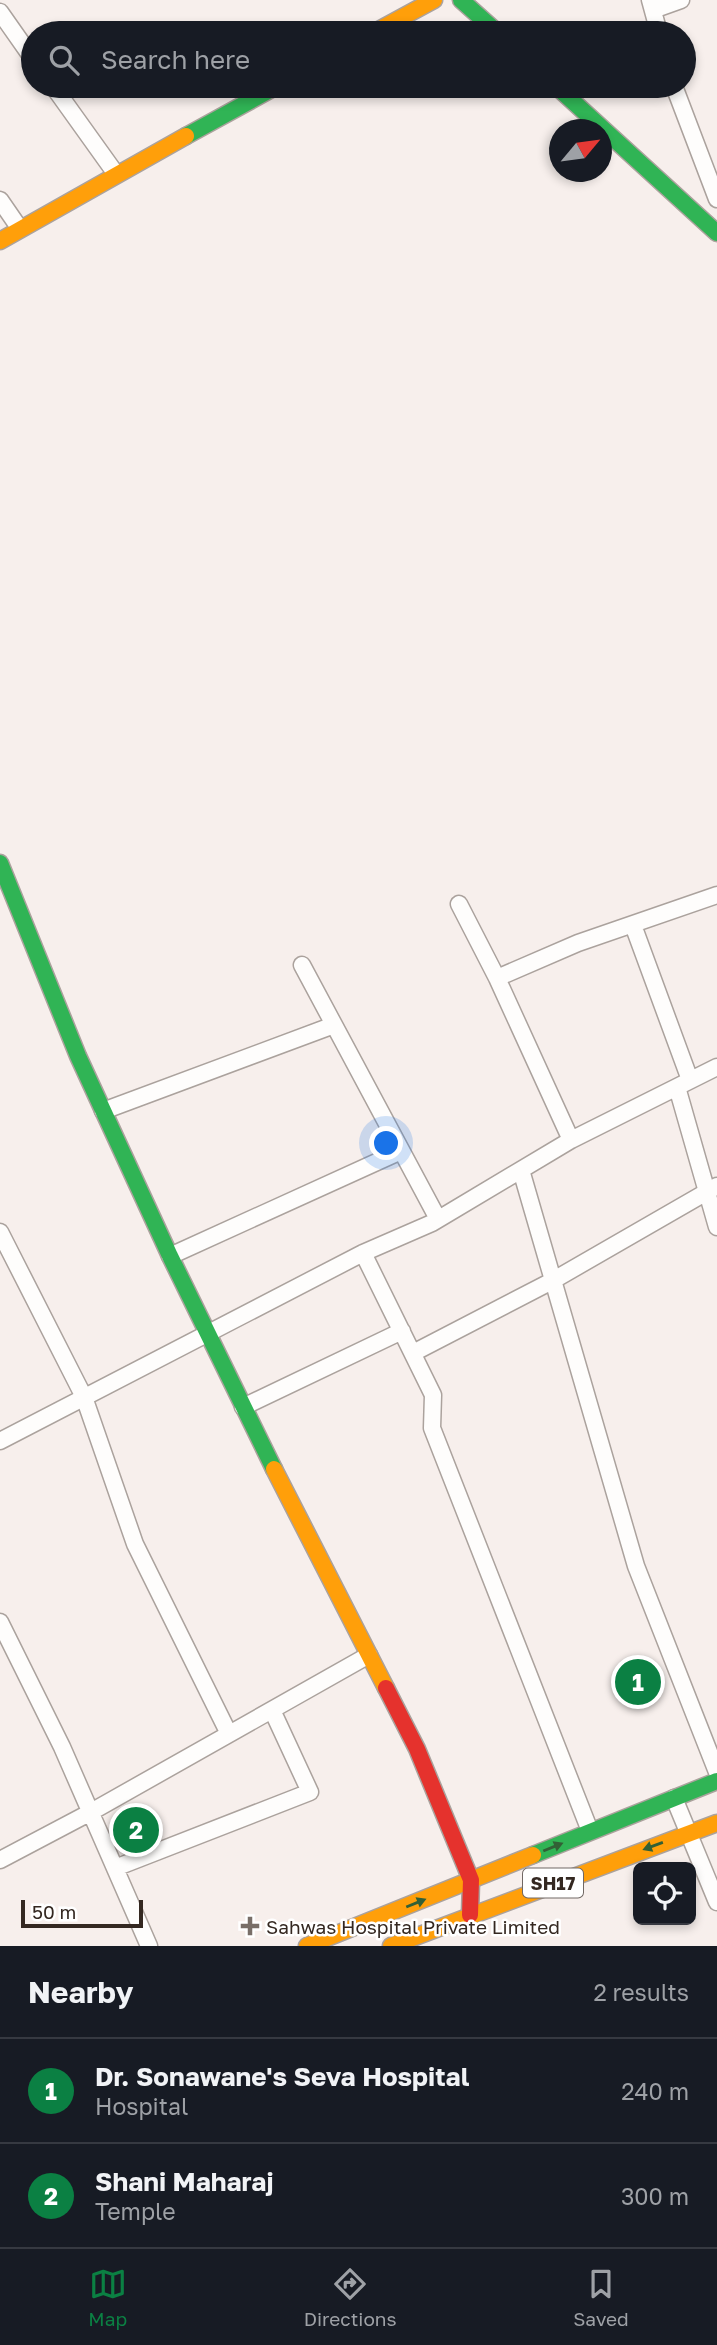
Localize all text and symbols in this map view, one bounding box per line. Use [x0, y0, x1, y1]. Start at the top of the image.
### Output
search box [21, 21, 696, 98]
icon: search [45, 41, 83, 79]
text: Search here [101, 44, 250, 75]
north arrow [549, 119, 612, 182]
your location [369, 1126, 403, 1160]
pin: 1 [615, 1656, 661, 1708]
pin: 2 [113, 1804, 159, 1856]
one-way arrow [543, 1841, 564, 1852]
one-way arrow [642, 1841, 663, 1852]
map controls [633, 1862, 696, 1925]
button: locate [633, 1862, 696, 1925]
road number: SH17 [523, 1868, 583, 1898]
scale bar [21, 1897, 144, 1929]
one-way arrow [405, 1897, 426, 1908]
text: 50 m [32, 1900, 76, 1923]
place label: Sahwas Hospital Private Limited [266, 1915, 560, 1938]
marker: Sahwas Hospital Private Limited [240, 1916, 260, 1936]
text: Nearby [28, 1974, 133, 2010]
text: 2 results [593, 1978, 689, 2006]
text: Dr. Sonawane's Seva Hospital [95, 2061, 469, 2092]
text: 1 [45, 2077, 57, 2105]
text: 240 m [621, 2077, 689, 2105]
text: Hospital [95, 2092, 188, 2120]
text: Shani Maharaj [95, 2166, 274, 2197]
text: 2 [44, 2182, 58, 2210]
text: 300 m [621, 2182, 689, 2210]
text: Temple [95, 2197, 176, 2225]
tab: Map [88, 2265, 127, 2330]
tab: Directions [304, 2265, 397, 2330]
tab: Saved [573, 2265, 629, 2330]

